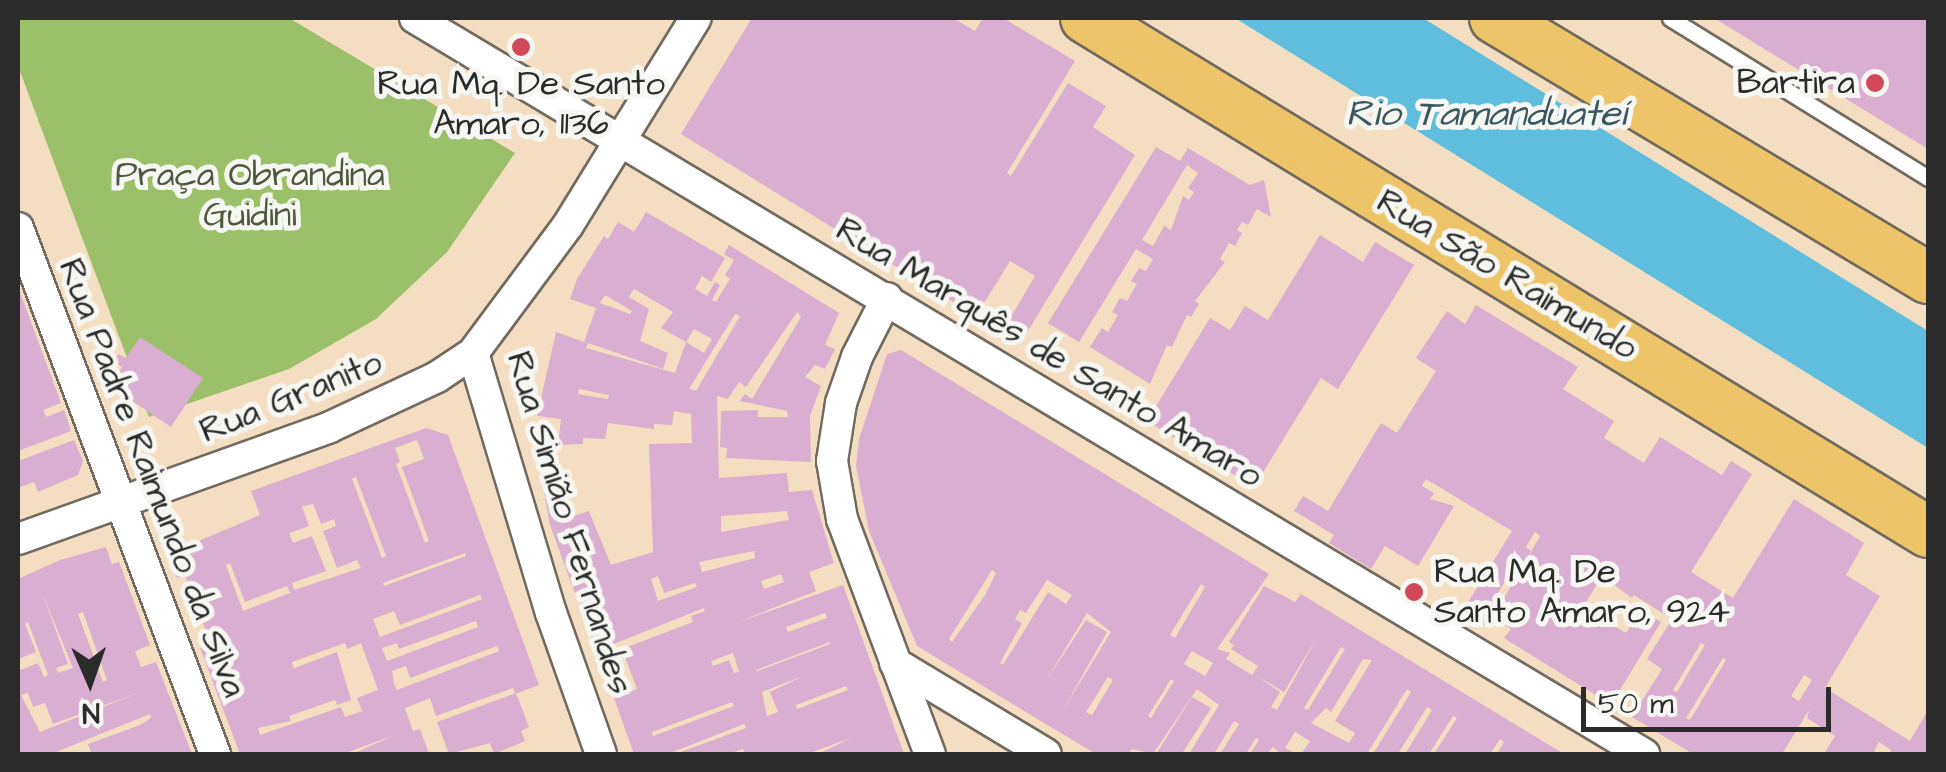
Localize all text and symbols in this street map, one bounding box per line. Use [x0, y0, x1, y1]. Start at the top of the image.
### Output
marker: Rua Mq. De Santo Amaro, 1136 [510, 36, 532, 58]
place label: Bartira [1736, 62, 1855, 104]
place label: Rua Mq. De Santo Amaro, 1136 [377, 63, 665, 145]
marker: Bartira [1864, 72, 1886, 94]
water label: Rio Tamanduateí [1346, 92, 1626, 138]
park label: Praça Obrandina Guidini [115, 154, 385, 236]
street label: Rua São Raimundo [1369, 181, 1645, 369]
street label: Rua Marquês de Santo Amaro [828, 209, 1270, 497]
street label: Rua Padre Raimundo da Silva [49, 253, 255, 703]
street label: Rua Granito [194, 341, 388, 453]
street label: Rua Simião Fernandes [497, 347, 641, 699]
place label: Rua Mq. De Santo Amaro, 924 [1434, 551, 1730, 633]
marker: Rua Mq. De Santo Amaro, 924 [1403, 581, 1425, 603]
north arrow [40, 632, 140, 732]
scale bar [1586, 667, 1836, 729]
text: 50 m [1598, 683, 1674, 725]
text: N [82, 693, 101, 732]

